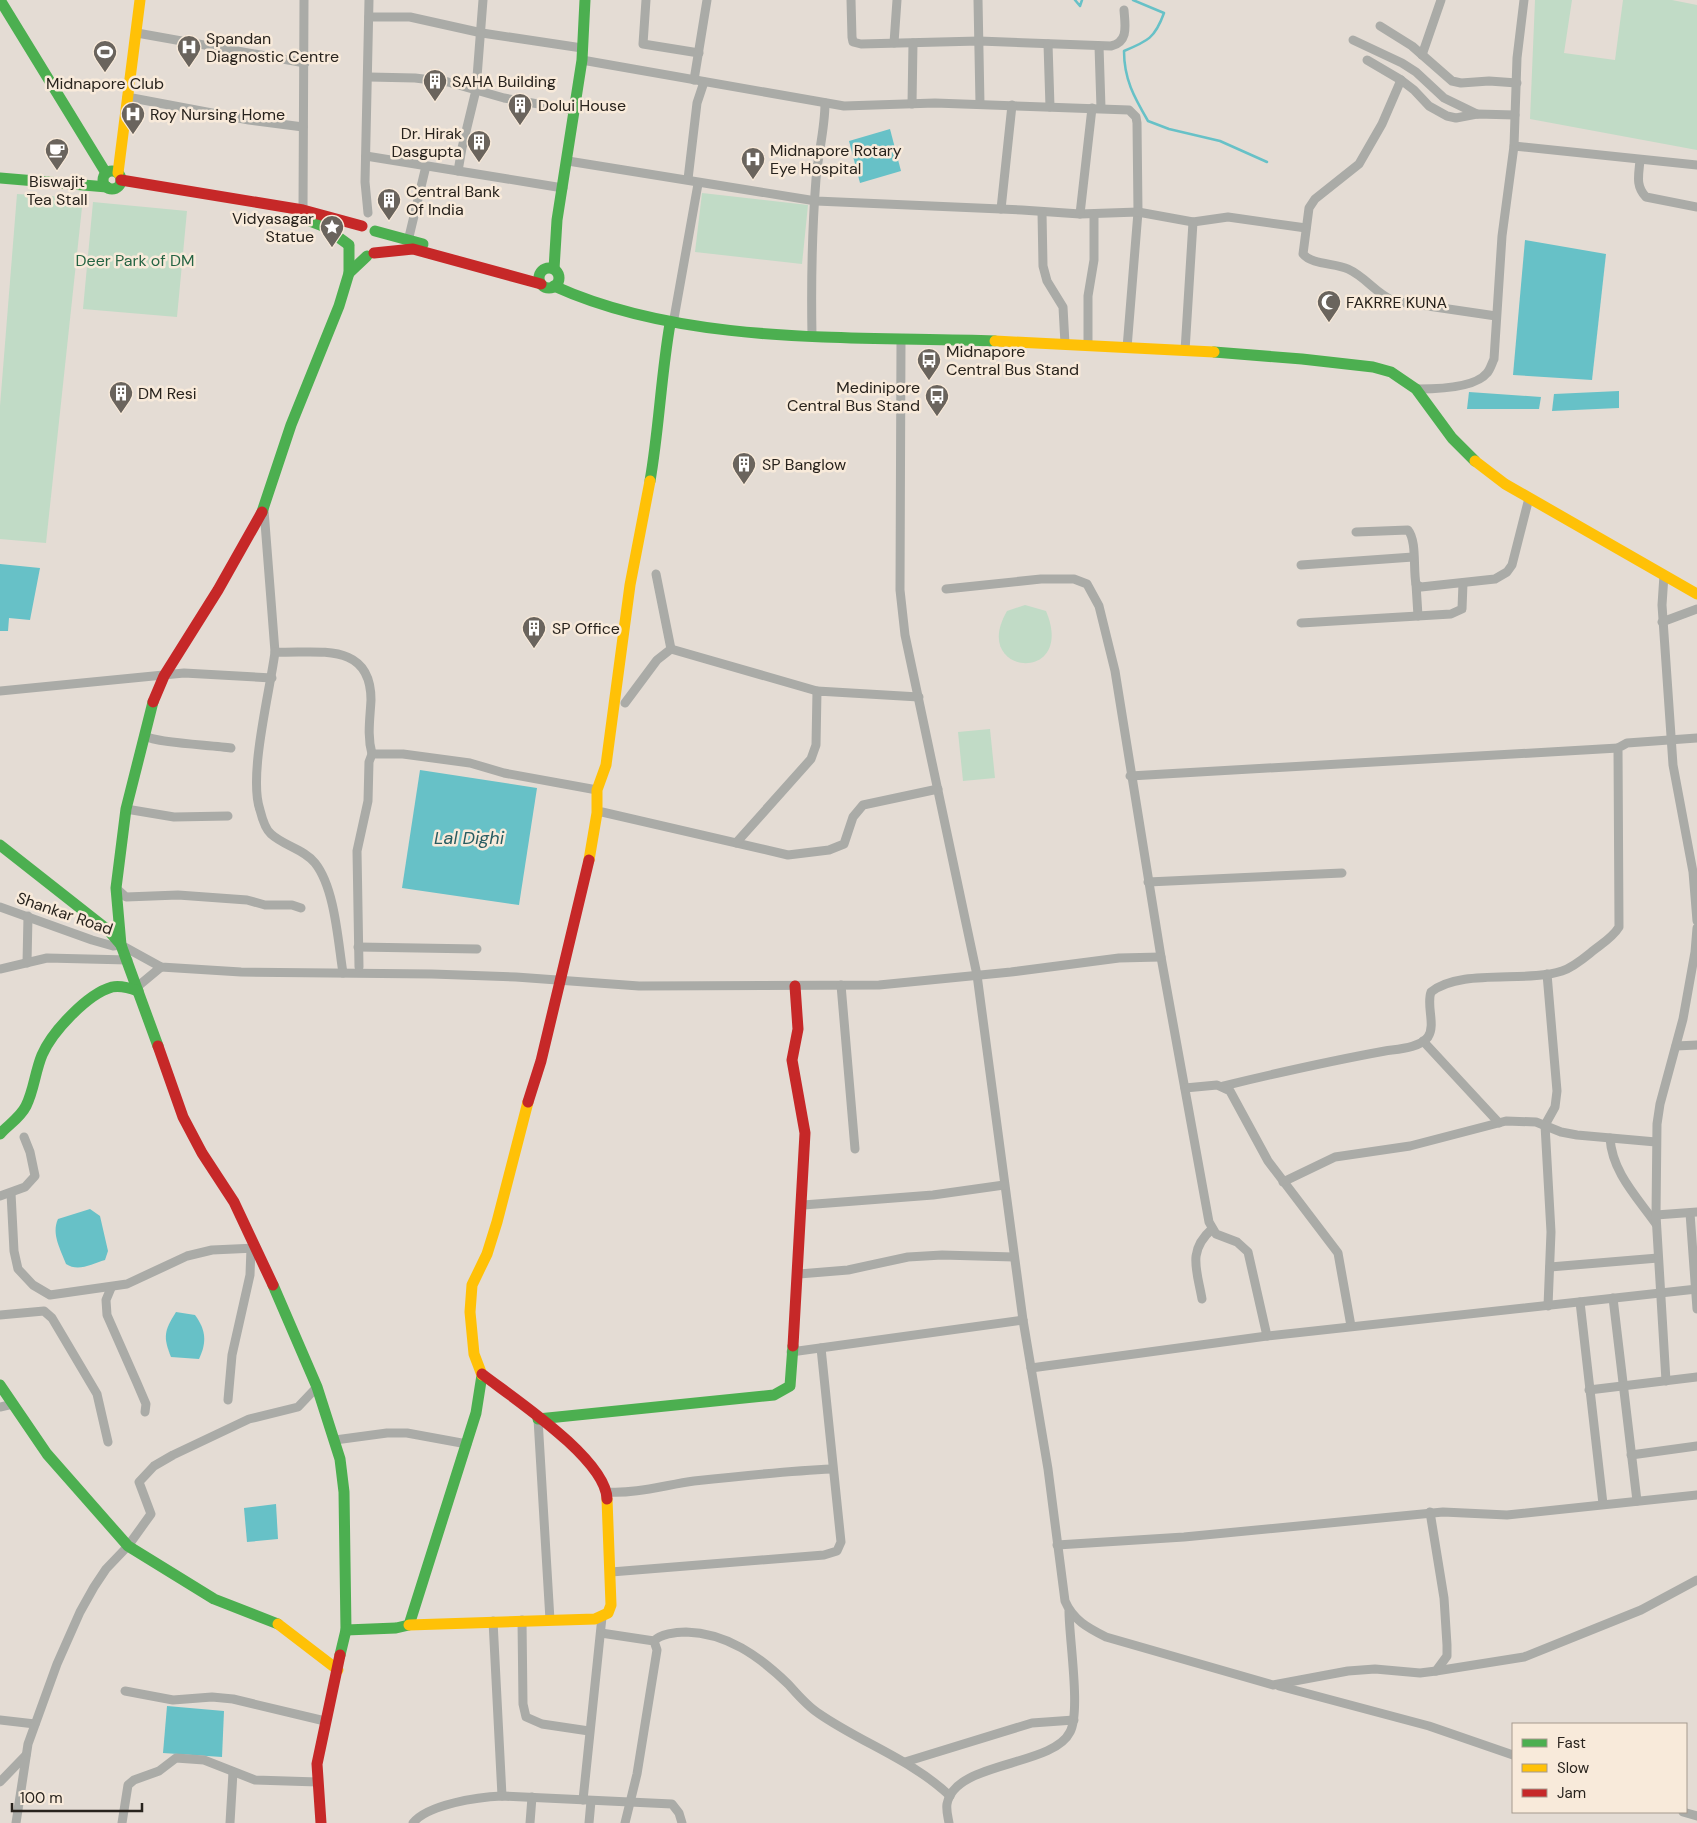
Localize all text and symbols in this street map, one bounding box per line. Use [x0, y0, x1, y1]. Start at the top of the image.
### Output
place label: Spandan Diagnostic Centre [206, 28, 339, 67]
hospital icon: Spandan Diagnostic Centre [176, 34, 202, 68]
sports icon: Midnapore Club [92, 39, 118, 73]
building icon: SAHA Building [422, 68, 448, 102]
place label: SAHA Building [452, 71, 556, 92]
place label: Midnapore Club [46, 73, 164, 94]
building icon: Dolui House [507, 92, 533, 126]
place label: Dolui House [538, 95, 626, 116]
hospital icon: Roy Nursing Home [120, 101, 146, 135]
place label: Roy Nursing Home [150, 104, 285, 125]
place label: Dr. Hirak Dasgupta [391, 123, 462, 162]
building icon: Dr. Hirak Dasgupta [466, 129, 492, 163]
cafe icon: Biswajit Tea Stall [44, 137, 70, 171]
place label: Midnapore Rotary Eye Hospital [770, 140, 902, 179]
hospital icon: Midnapore Rotary Eye Hospital [740, 146, 766, 180]
place label: Biswajit Tea Stall [27, 171, 87, 210]
place label: Central Bank Of India [406, 181, 500, 220]
building icon: Central Bank Of India [376, 187, 402, 221]
place label: Vidyasagar Statue [232, 208, 314, 247]
place icon: Vidyasagar Statue [319, 214, 345, 248]
park label: Deer Park of DM [76, 250, 194, 271]
mosque icon: FAKRRE KUNA [1316, 289, 1342, 323]
place label: FAKRRE KUNA [1346, 292, 1448, 313]
place label: Midnapore Central Bus Stand [946, 341, 1079, 380]
bus stop icon: Midnapore Central Bus Stand [916, 347, 942, 381]
place label: Medinipore Central Bus Stand [787, 377, 920, 416]
building icon: DM Resi [108, 380, 134, 414]
place label: DM Resi [138, 383, 197, 404]
bus stop icon: Medinipore Central Bus Stand [924, 383, 950, 417]
building icon: SP Banglow [731, 451, 757, 485]
place label: SP Banglow [762, 454, 846, 475]
building icon: SP Office [521, 615, 547, 649]
place label: SP Office [552, 618, 620, 639]
water label: Lal Dighi [434, 826, 505, 850]
street label: Shankar Road [14, 887, 116, 940]
legend [1512, 1723, 1687, 1813]
text: Fast [1557, 1733, 1586, 1753]
text: Slow [1557, 1758, 1590, 1778]
scale bar [12, 1780, 142, 1812]
text: Jam [1557, 1783, 1586, 1803]
text: 100 m [20, 1788, 63, 1808]

